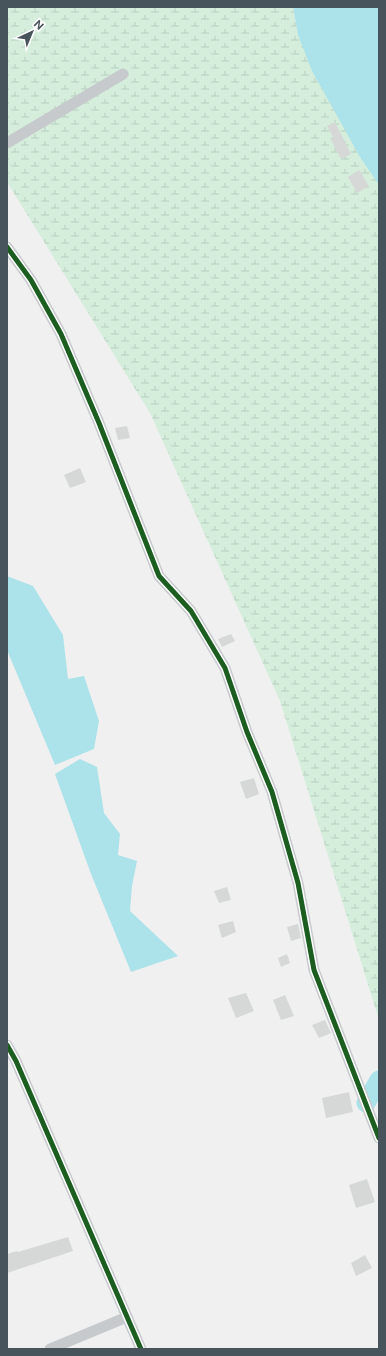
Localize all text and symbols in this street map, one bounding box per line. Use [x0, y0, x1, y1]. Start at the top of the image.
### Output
north arrow [12, 12, 52, 52]
text: N [32, 18, 46, 32]

